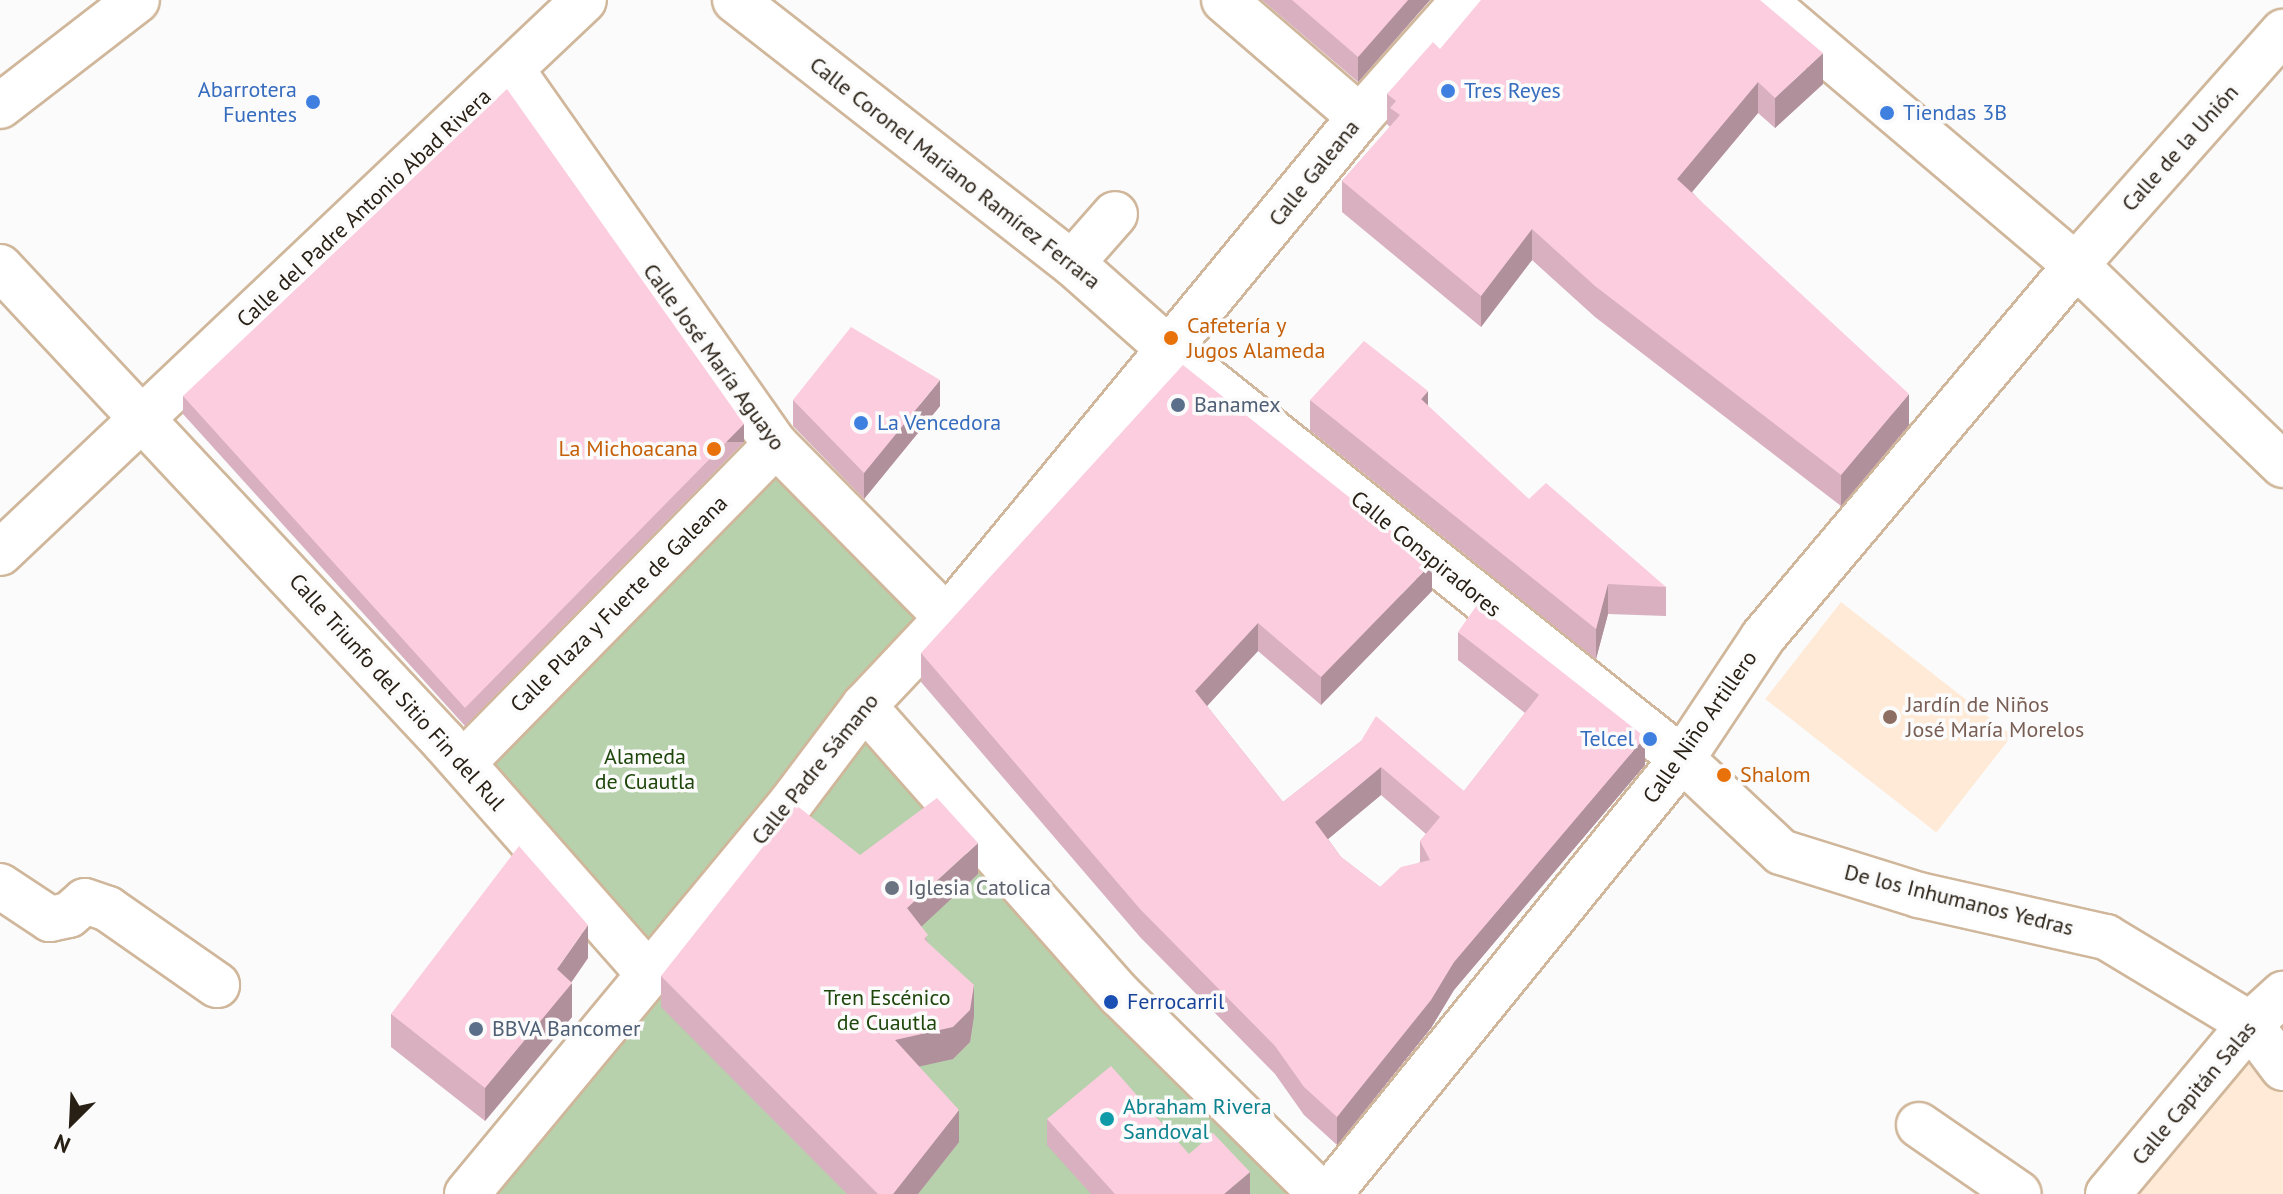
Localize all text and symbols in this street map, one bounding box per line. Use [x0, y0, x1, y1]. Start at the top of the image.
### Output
street label: Calle Coronel Mariano Ramírez Ferrara [804, 51, 1106, 295]
place label: Abarrotera Fuentes [198, 76, 297, 128]
place label: Tres Reyes [1464, 78, 1561, 104]
street label: Calle de la Unión [2116, 79, 2244, 217]
marker: Tres Reyes [1439, 82, 1457, 100]
street label: Calle del Padre Antonio Abad Rivera [231, 83, 497, 333]
marker: Abarrotera Fuentes [304, 93, 322, 111]
place label: Tiendas 3B [1903, 100, 2007, 126]
marker: Tiendas 3B [1878, 104, 1896, 122]
street label: Calle Galeana [1263, 115, 1365, 231]
street label: Calle José María Aguayo [637, 258, 791, 456]
place label: Cafetería y Jugos Alameda [1187, 312, 1326, 364]
marker: Cafetería y Jugos Alameda [1162, 329, 1180, 347]
place label: Banamex [1194, 392, 1281, 418]
marker: Banamex [1169, 396, 1187, 414]
place label: La Vencedora [877, 410, 1002, 436]
marker: La Vencedora [852, 414, 870, 432]
place label: La Michoacana [559, 436, 698, 462]
marker: La Michoacana [705, 440, 723, 458]
street label: Calle Conspiradores [1346, 485, 1506, 623]
street label: Calle Plaza y Fuerte de Galeana [505, 490, 733, 718]
street label: Calle Triunfo del Sitio Fin del Rul [283, 568, 511, 816]
street label: Calle Niño Artillero [1637, 645, 1763, 809]
street label: Calle Padre Sámano [746, 688, 884, 850]
place label: Jardín de Niños José María Morelos [1906, 691, 2084, 742]
marker: Jardín de Niños José María Morelos [1881, 708, 1899, 726]
place label: Telcel [1580, 726, 1634, 752]
marker: Telcel [1641, 730, 1659, 748]
park label: Alameda de Cuautla [595, 743, 695, 794]
place label: Shalom [1740, 762, 1811, 788]
marker: Shalom [1715, 766, 1733, 784]
street label: De los Inhumanos Yedras [1841, 859, 2077, 941]
place label: Iglesia Catolica [908, 875, 1051, 901]
marker: Iglesia Catolica [883, 879, 901, 897]
park label: Tren Escénico de Cuautla [823, 984, 951, 1036]
place label: Ferrocarril [1127, 989, 1224, 1015]
marker: Ferrocarril [1102, 993, 1120, 1011]
place label: BBVA Bancomer [492, 1016, 641, 1042]
street label: Calle Capitán Salas [2126, 1016, 2262, 1170]
marker: BBVA Bancomer [467, 1020, 485, 1038]
north arrow [32, 1082, 112, 1162]
place label: Abraham Rivera Sandoval [1123, 1093, 1272, 1144]
marker: Abraham Rivera Sandoval [1098, 1110, 1116, 1128]
text: N [50, 1128, 75, 1160]

